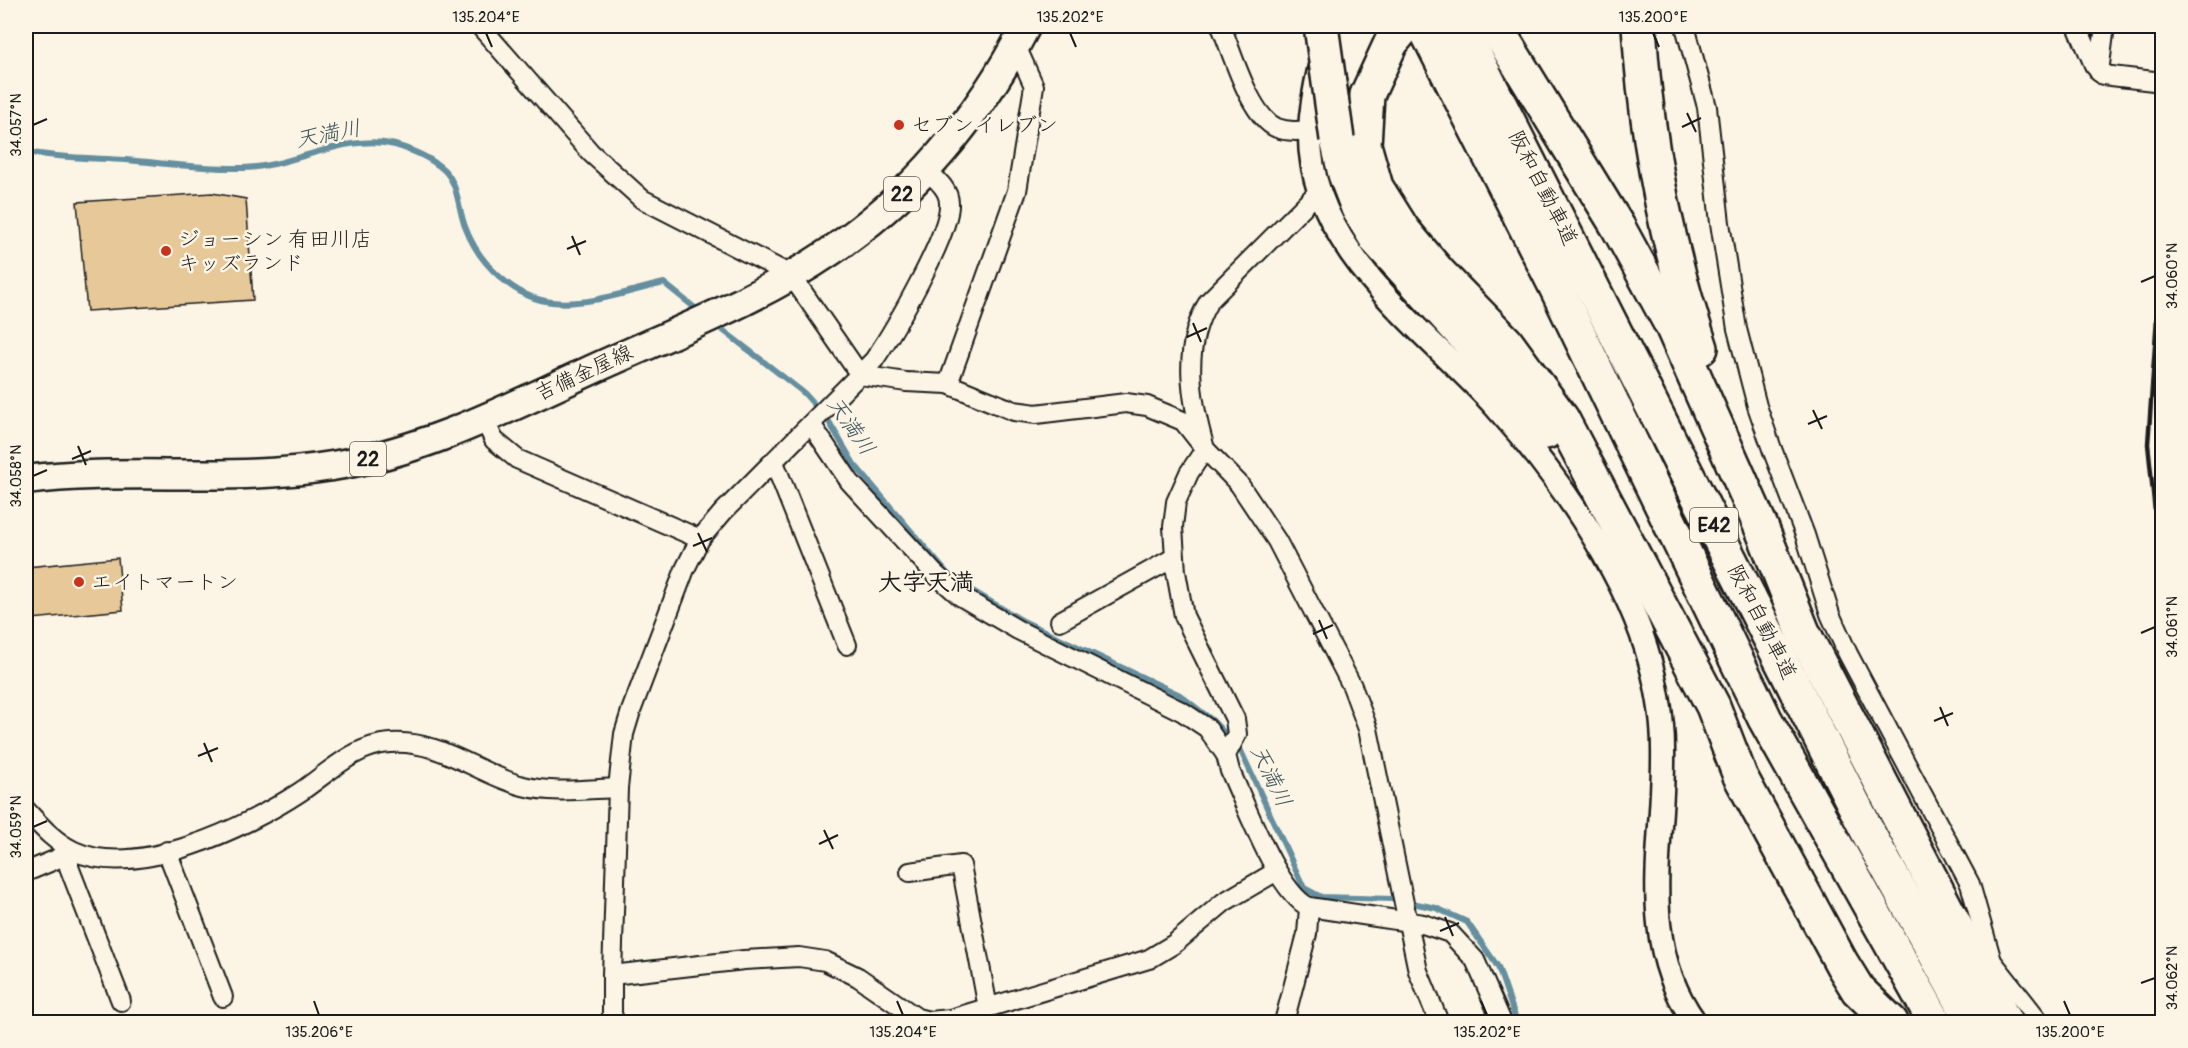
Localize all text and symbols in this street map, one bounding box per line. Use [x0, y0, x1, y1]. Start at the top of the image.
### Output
text: 135.204°E [452, 8, 520, 27]
text: 135.202°E [1036, 8, 1104, 27]
text: 135.200°E [1619, 8, 1688, 27]
text: 34.057°N [7, 93, 26, 157]
place label: セブンイレブン [911, 112, 1058, 139]
water label: 天満川 [293, 114, 363, 154]
marker: セブンイレブン [892, 118, 906, 132]
street label: 阪和自動車道 [1502, 126, 1584, 250]
road number: 22 [884, 177, 920, 211]
place label: ジョーシン 有田川店 キッズランド [178, 226, 372, 277]
text: 34.060°N [2163, 243, 2182, 309]
marker: ジョーシン 有田川店 キッズランド [159, 244, 173, 258]
street label: 吉備金屋線 [531, 339, 637, 407]
water label: 天満川 [821, 391, 881, 461]
road number: 22 [350, 442, 386, 476]
text: 34.058°N [7, 444, 26, 508]
road number: E42 [1690, 508, 1738, 542]
street label: 阪和自動車道 [1721, 560, 1803, 684]
district label: 大字天満 [878, 568, 974, 597]
place label: エイトマートン [91, 569, 238, 596]
marker: エイトマートン [72, 575, 86, 589]
text: 34.061°N [2163, 596, 2182, 658]
water label: 天満川 [1244, 740, 1298, 812]
text: 34.059°N [7, 795, 26, 859]
text: 34.062°N [2163, 946, 2182, 1010]
text: 135.206°E [285, 1023, 353, 1042]
text: 135.204°E [869, 1023, 937, 1042]
text: 135.202°E [1453, 1023, 1521, 1042]
text: 135.200°E [2036, 1023, 2105, 1042]

